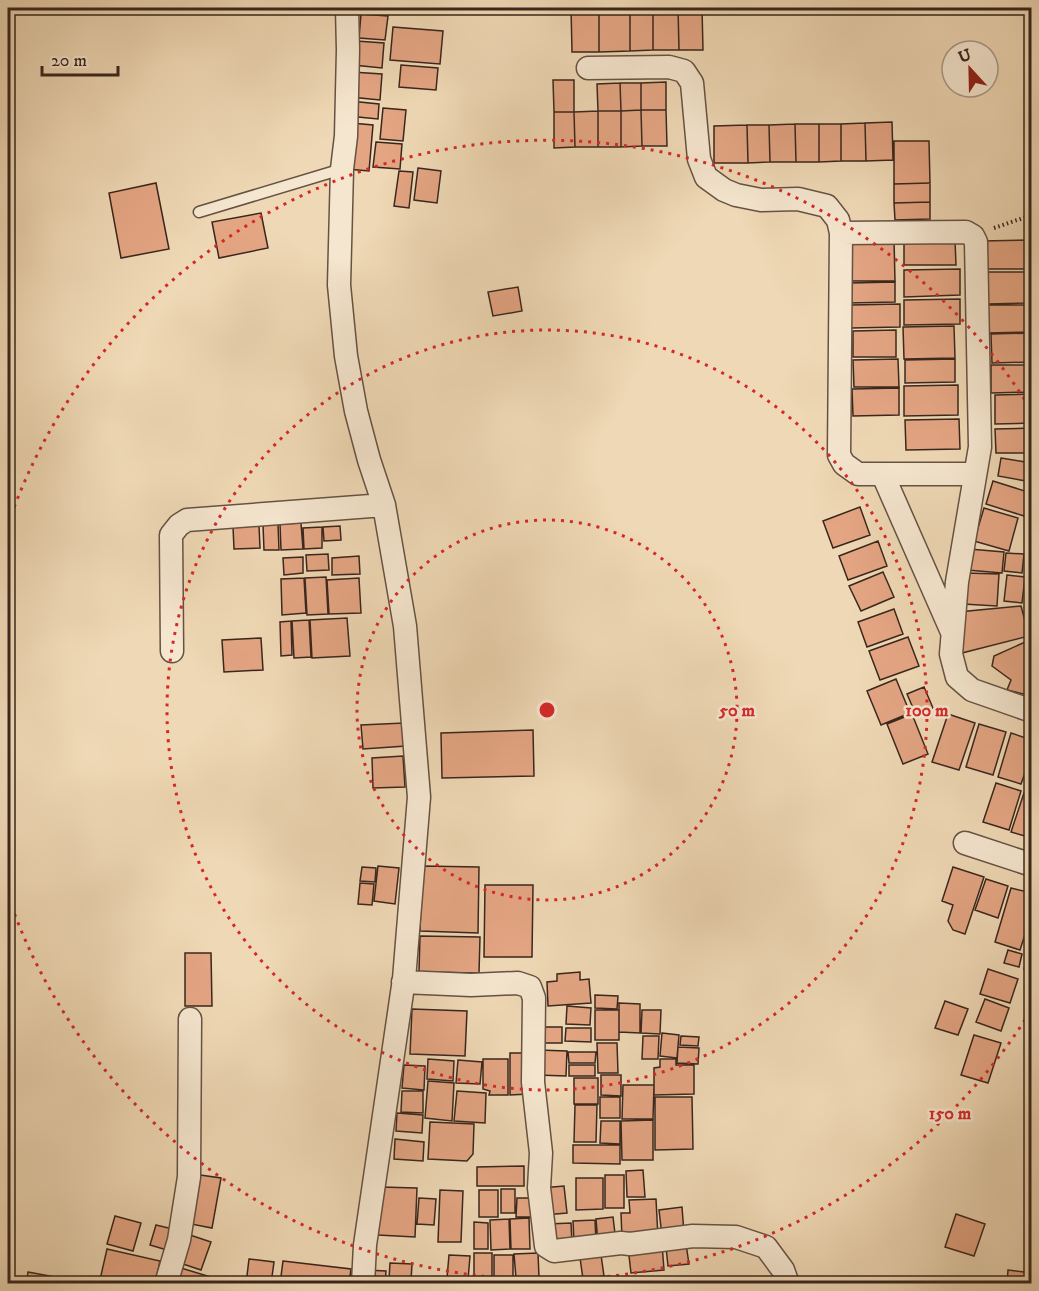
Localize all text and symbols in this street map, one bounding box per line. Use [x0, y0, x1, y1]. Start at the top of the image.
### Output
scale bar [42, 39, 118, 77]
north arrow [940, 39, 1000, 99]
text: U [955, 44, 975, 68]
text: 20 m [51, 50, 87, 72]
centre of rings [537, 700, 557, 720]
text: 50 m [718, 700, 755, 722]
text: 100 m [905, 700, 949, 722]
text: 150 m [929, 1103, 972, 1125]

